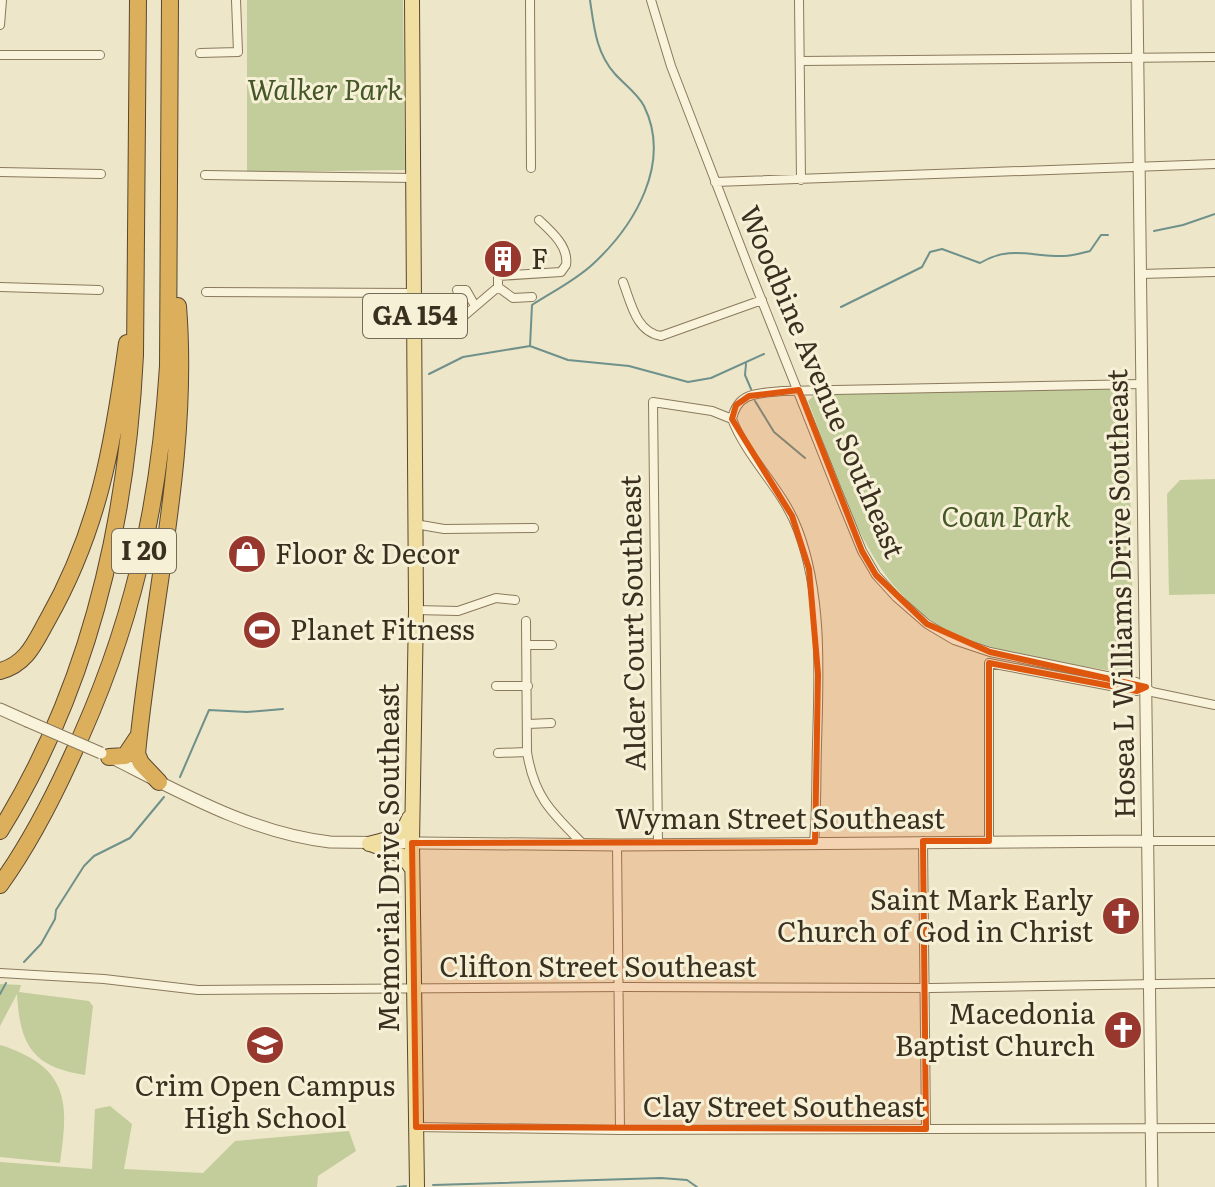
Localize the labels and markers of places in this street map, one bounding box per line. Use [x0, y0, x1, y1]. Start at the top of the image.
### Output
place label: F [531, 236, 548, 278]
building icon: F [482, 238, 524, 280]
place label: Floor & Decor [275, 531, 460, 573]
shop icon: Floor & Decor [226, 533, 268, 575]
place label: Planet Fitness [290, 607, 475, 649]
sports icon: Planet Fitness [241, 609, 283, 651]
place label: Saint Mark Early Church of God in Christ [777, 877, 1094, 951]
church icon: Saint Mark Early Church of God in Christ [1100, 895, 1142, 937]
place label: Macedonia Baptist Church [895, 991, 1095, 1065]
church icon: Macedonia Baptist Church [1102, 1009, 1144, 1051]
school or university icon: Crim Open Campus High School [244, 1024, 286, 1066]
place label: Crim Open Campus High School [135, 1063, 395, 1137]

